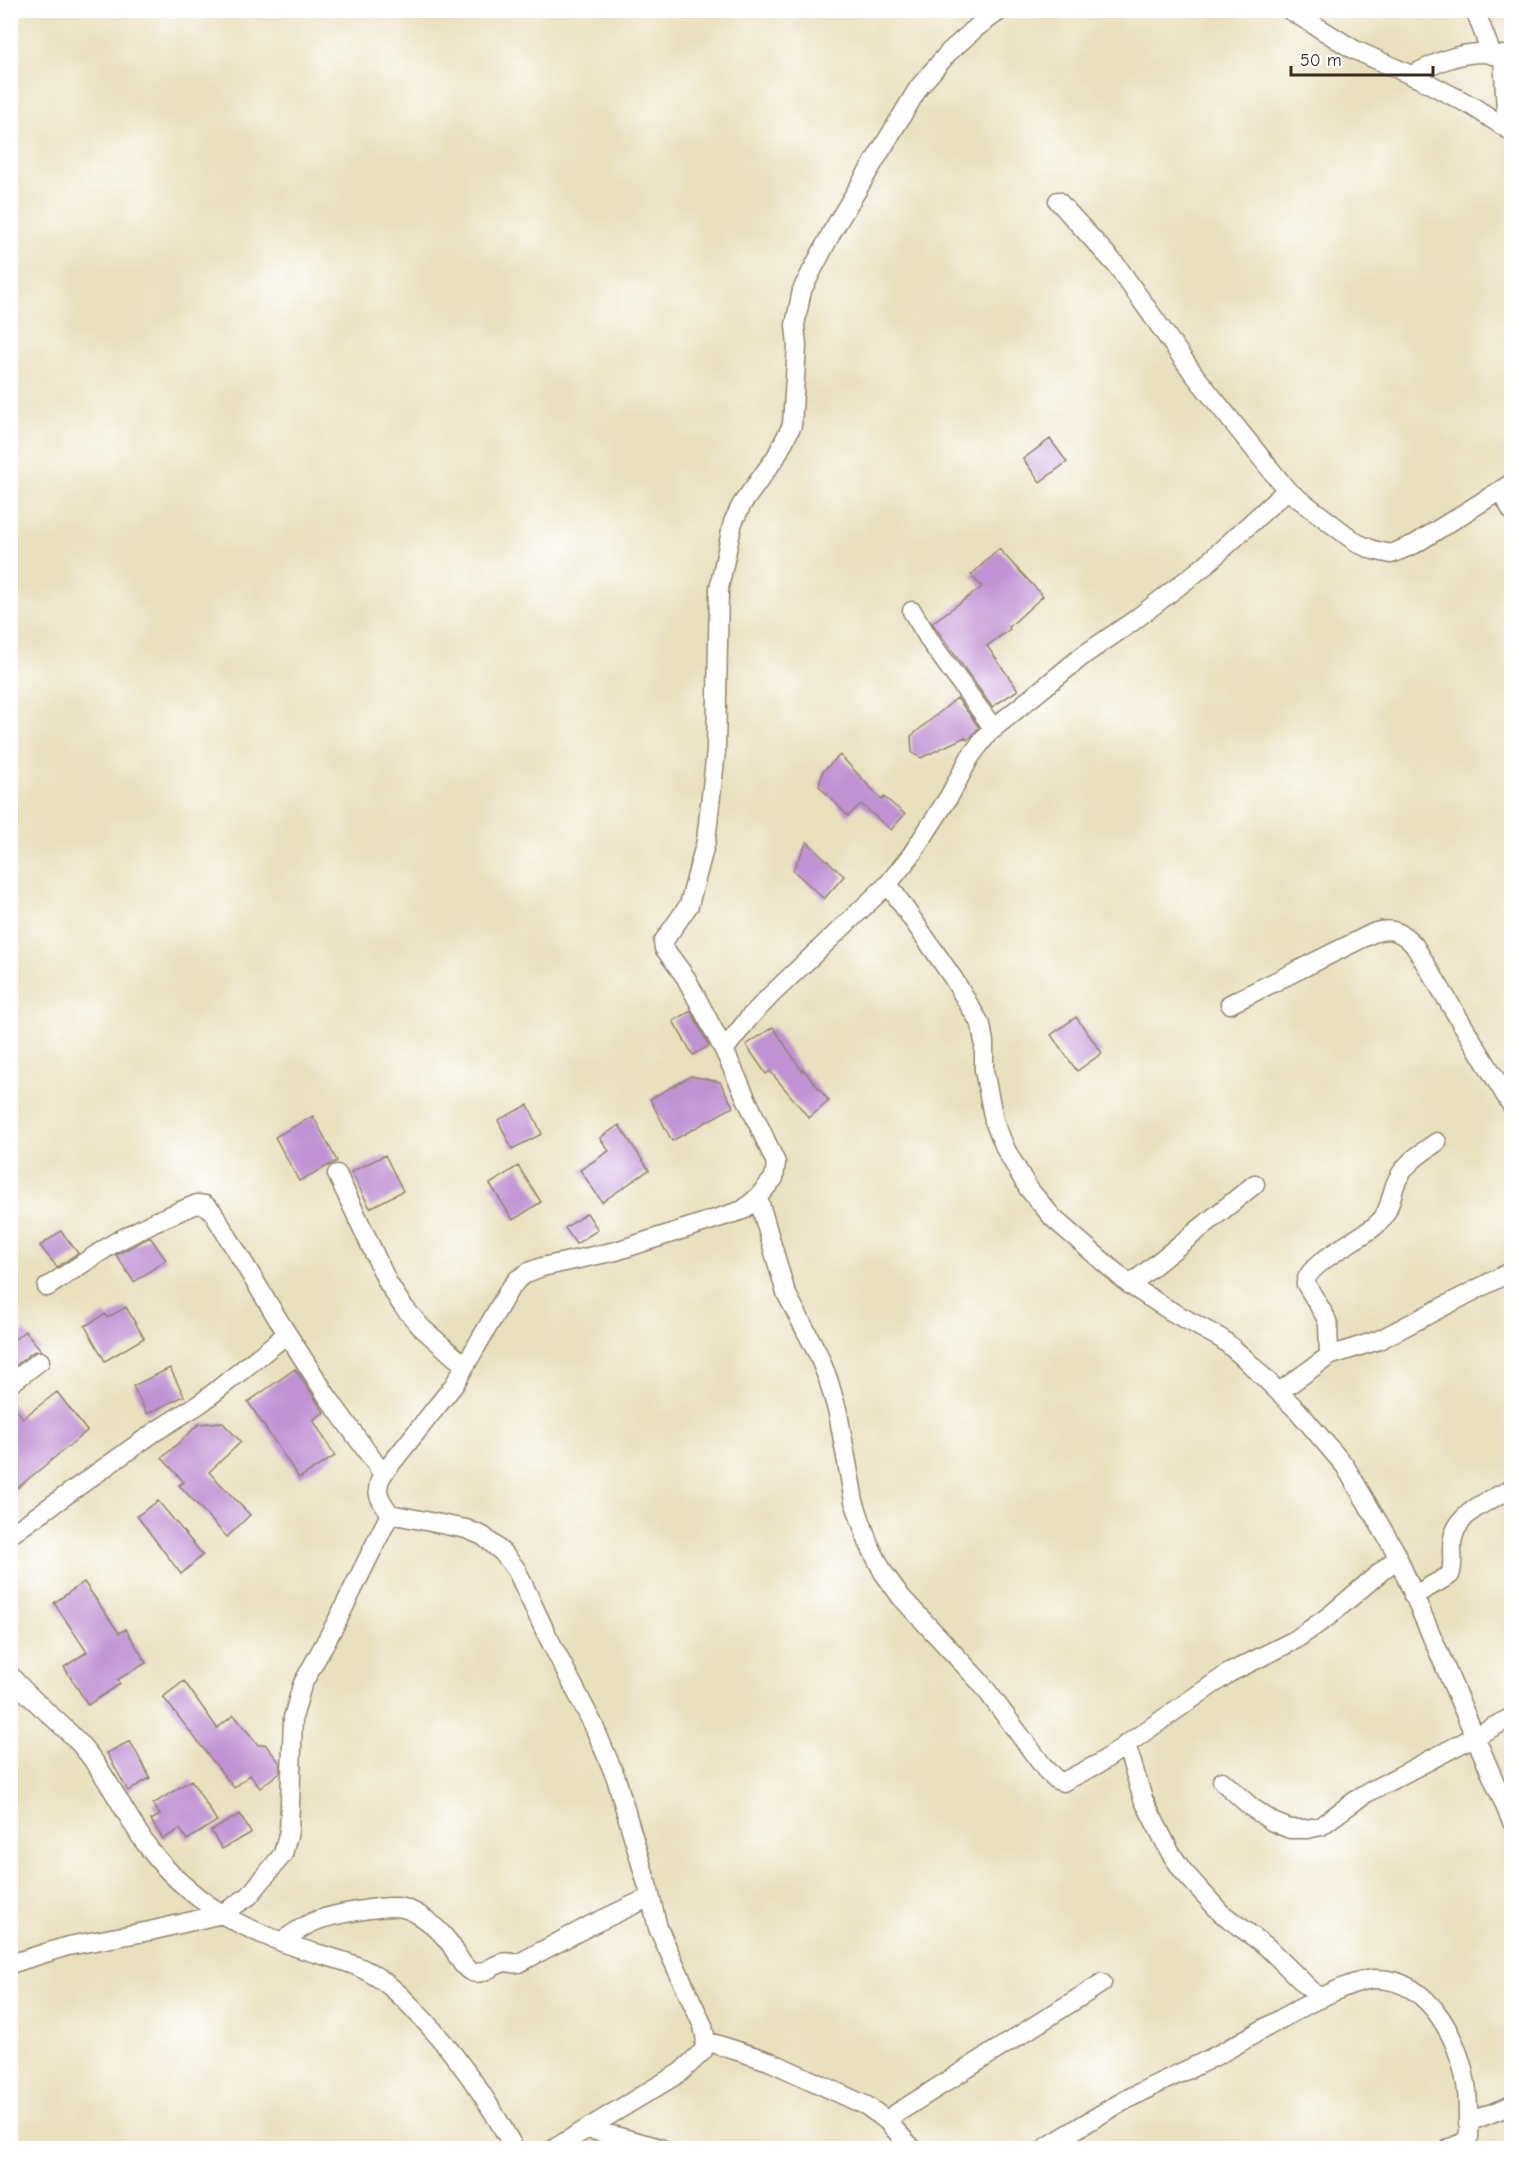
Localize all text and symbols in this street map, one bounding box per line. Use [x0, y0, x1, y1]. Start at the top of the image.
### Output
scale bar [1291, 39, 1434, 77]
text: 50 m [1300, 50, 1342, 71]

